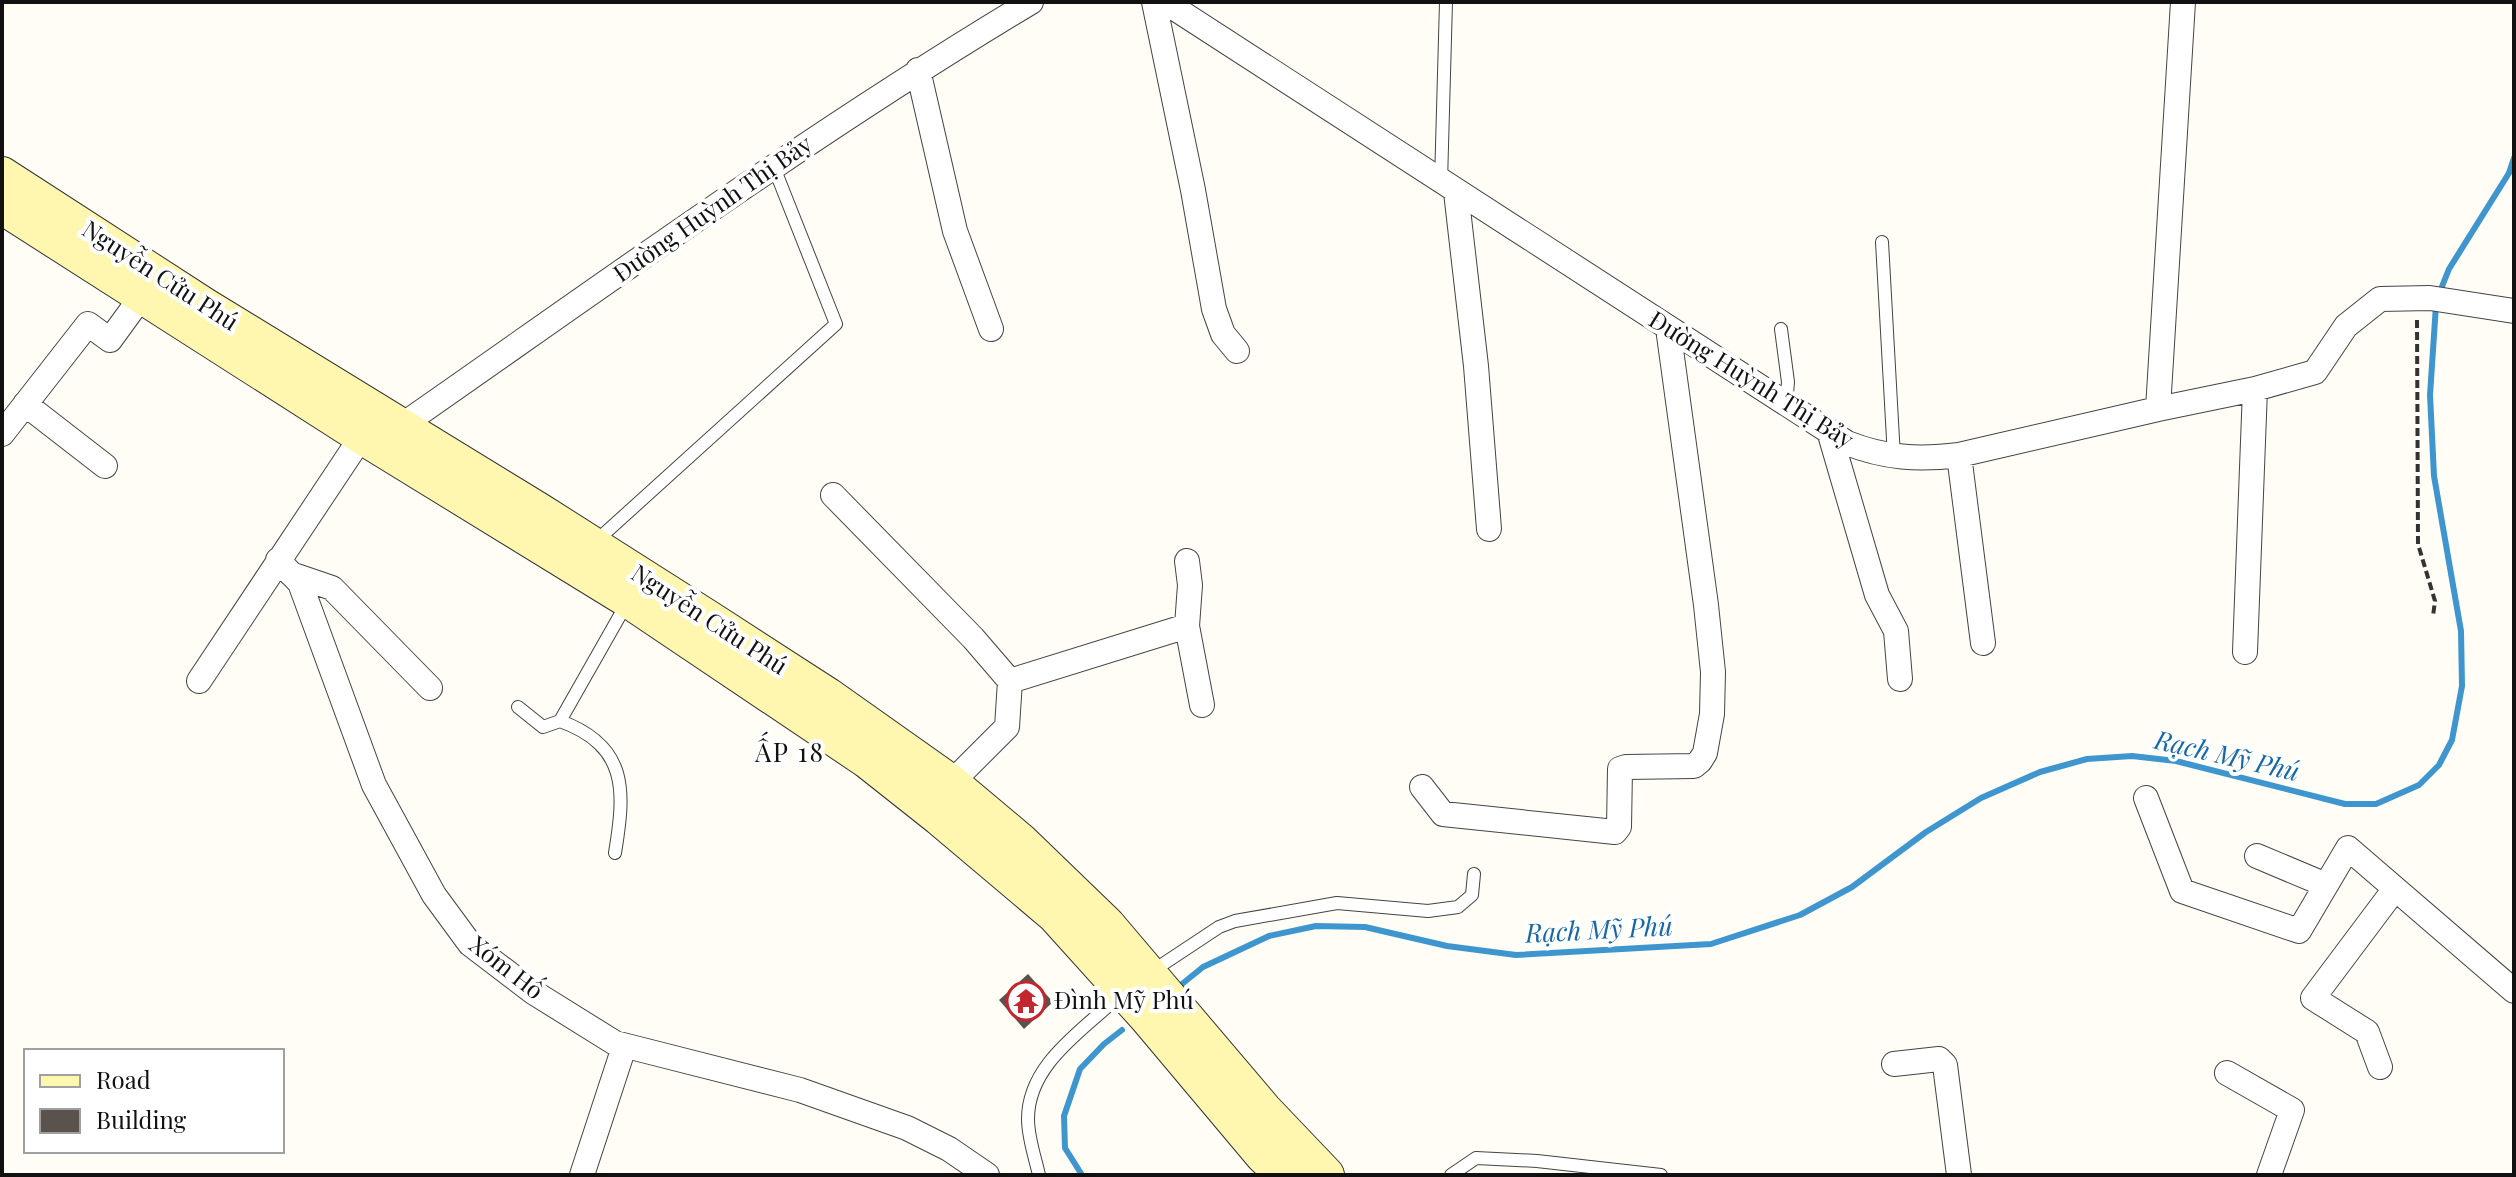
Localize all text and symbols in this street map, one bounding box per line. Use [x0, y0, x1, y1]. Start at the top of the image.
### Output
street label: Đường Huỳnh Thị Bảy [606, 127, 818, 288]
street label: Nguyễn Cửu Phú [77, 212, 245, 337]
street label: Đường Huỳnh Thị Bảy [1644, 302, 1860, 454]
street label: Nguyễn Cửu Phú [626, 556, 794, 681]
water label: Rạch Mỹ Phú [2150, 721, 2303, 788]
district label: ẤP 18 [754, 731, 825, 769]
water label: Rạch Mỹ Phú [1523, 907, 1674, 950]
street label: Xóm Hố [464, 927, 551, 1005]
temple icon: Đình Mỹ Phú [1005, 980, 1047, 1022]
place label: Đình Mỹ Phú [1054, 983, 1194, 1015]
legend [24, 1049, 284, 1153]
text: Road [96, 1063, 151, 1095]
text: Building [96, 1103, 187, 1135]

